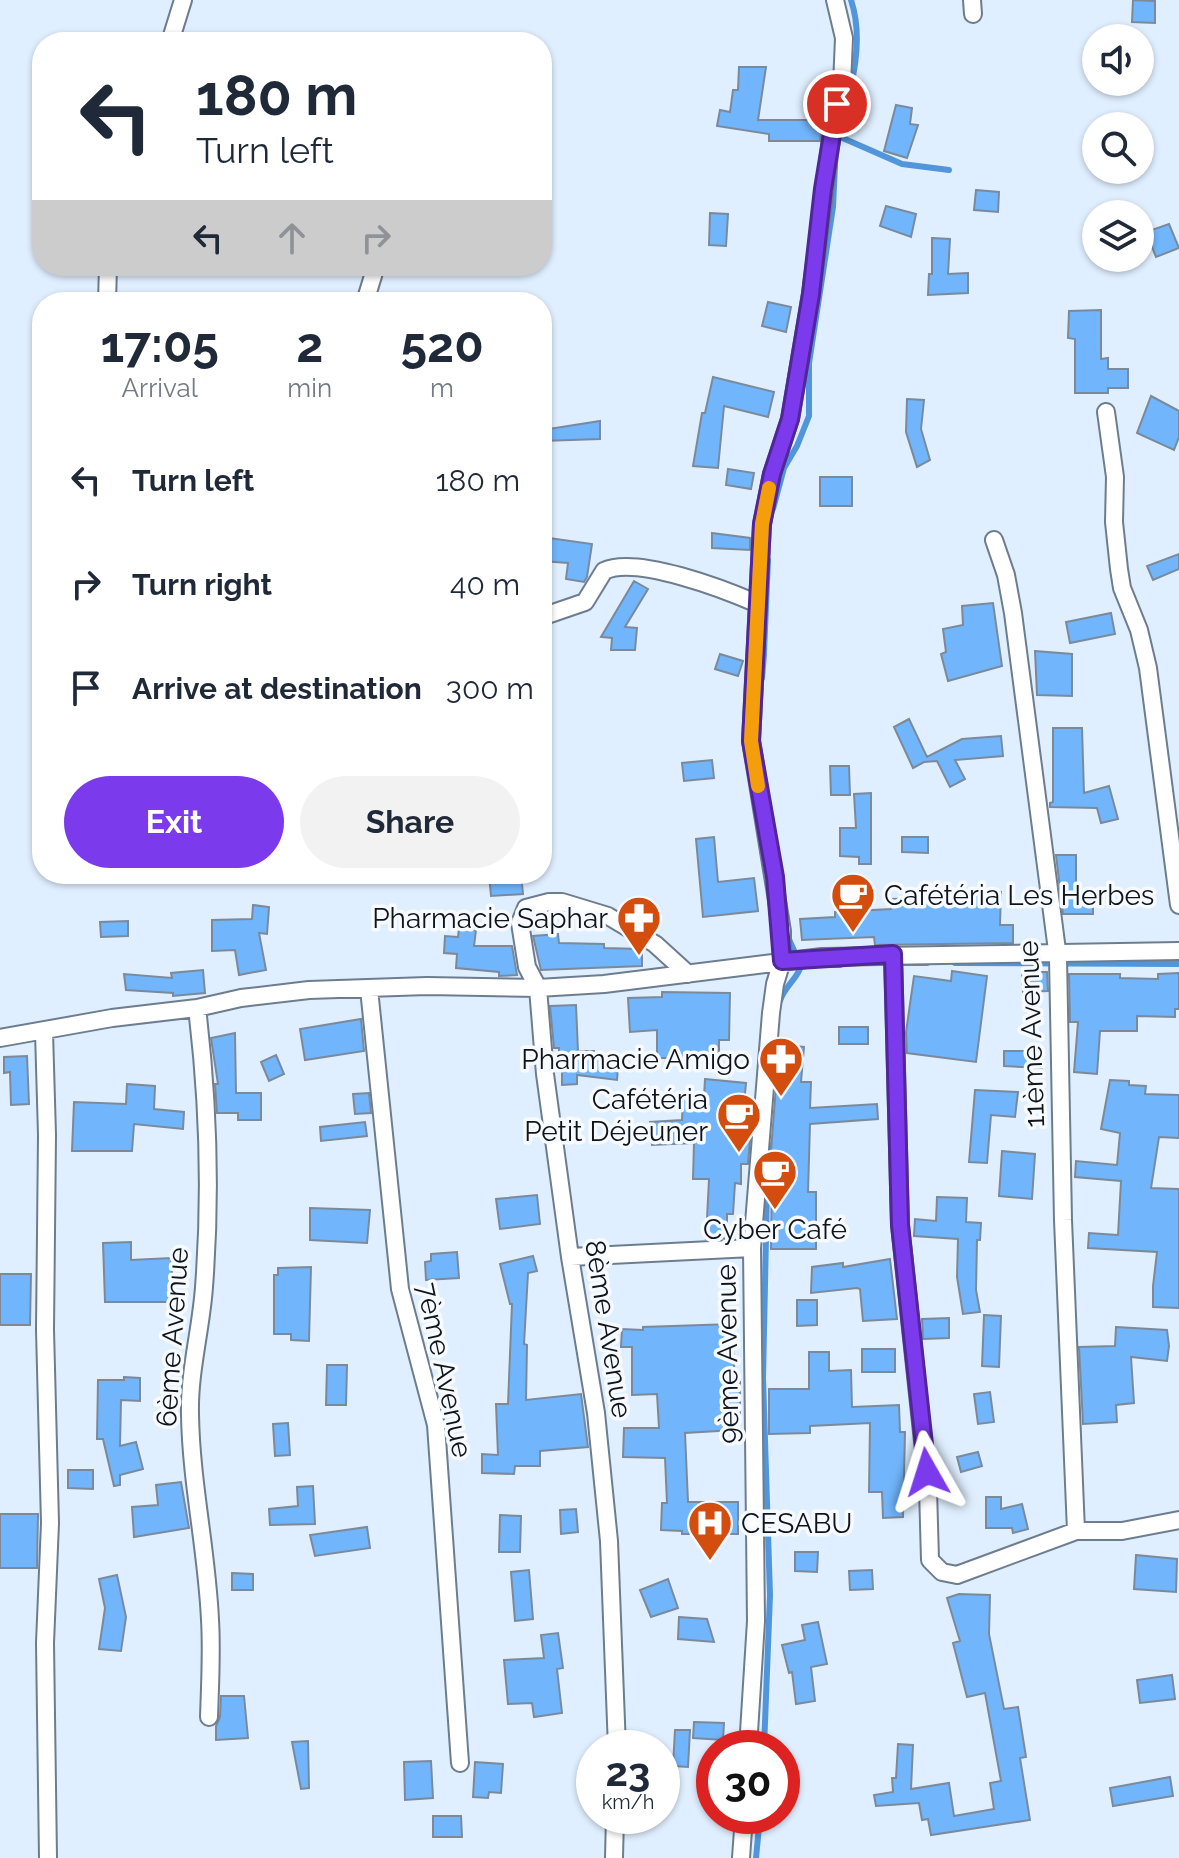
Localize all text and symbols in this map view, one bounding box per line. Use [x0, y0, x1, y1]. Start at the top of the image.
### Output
map controls [1082, 24, 1154, 272]
button: sound [1082, 24, 1154, 96]
text: 180 m [196, 62, 357, 128]
icon: left [64, 64, 168, 168]
pin [803, 70, 871, 138]
icon: arrive [815, 82, 859, 126]
button: search [1082, 112, 1154, 184]
text: Turn left [196, 129, 334, 171]
button: layers [1082, 200, 1154, 272]
icon: left [186, 216, 230, 260]
icon: ahead [270, 216, 314, 260]
icon: right [354, 216, 398, 260]
text: 17:05 [100, 317, 219, 373]
text: 2 [296, 317, 323, 373]
text: 520 [400, 317, 484, 373]
text: Arrival [122, 373, 198, 403]
text: min [287, 373, 332, 403]
text: m [430, 373, 454, 403]
icon: left [64, 458, 108, 502]
text: Turn left [132, 463, 254, 498]
text: 180 m [436, 463, 520, 498]
icon: right [64, 562, 108, 606]
text: Turn right [132, 567, 272, 602]
text: 40 m [450, 567, 520, 602]
icon: arrive [64, 666, 108, 710]
text: Arrive at destination [132, 671, 422, 706]
text: 300 m [446, 671, 534, 706]
button: Exit [64, 776, 284, 868]
button: Share [300, 776, 520, 868]
cafe icon: Cafétéria Les Herbes [829, 871, 877, 934]
place label: Cafétéria Les Herbes [884, 879, 1154, 912]
pharmacy icon: Pharmacie Saphar [615, 894, 663, 957]
place label: Pharmacie Saphar [372, 902, 608, 935]
street label: 11ème Avenue [1012, 940, 1051, 1128]
pharmacy icon: Pharmacie Amigo [757, 1035, 805, 1098]
place label: Pharmacie Amigo [521, 1043, 750, 1076]
place label: Cafétéria Petit Déjeuner [524, 1083, 708, 1148]
cafe icon: Cafétéria Petit Déjeuner [715, 1091, 763, 1154]
cafe icon: Cyber Café [751, 1148, 799, 1211]
place label: Cyber Café [703, 1213, 847, 1246]
street label: 8ème Avenue [578, 1238, 639, 1420]
street label: 6ème Avenue [150, 1246, 195, 1428]
street label: 9ème Avenue [709, 1264, 746, 1444]
street label: 7ème Avenue [410, 1280, 479, 1461]
position arrow [885, 1430, 969, 1514]
hospital icon: CESABU [686, 1499, 734, 1562]
place label: CESABU [741, 1507, 852, 1540]
speed limit sign: 30 [696, 1730, 800, 1834]
text: 23 [606, 1748, 650, 1795]
text: km/h [602, 1790, 654, 1814]

